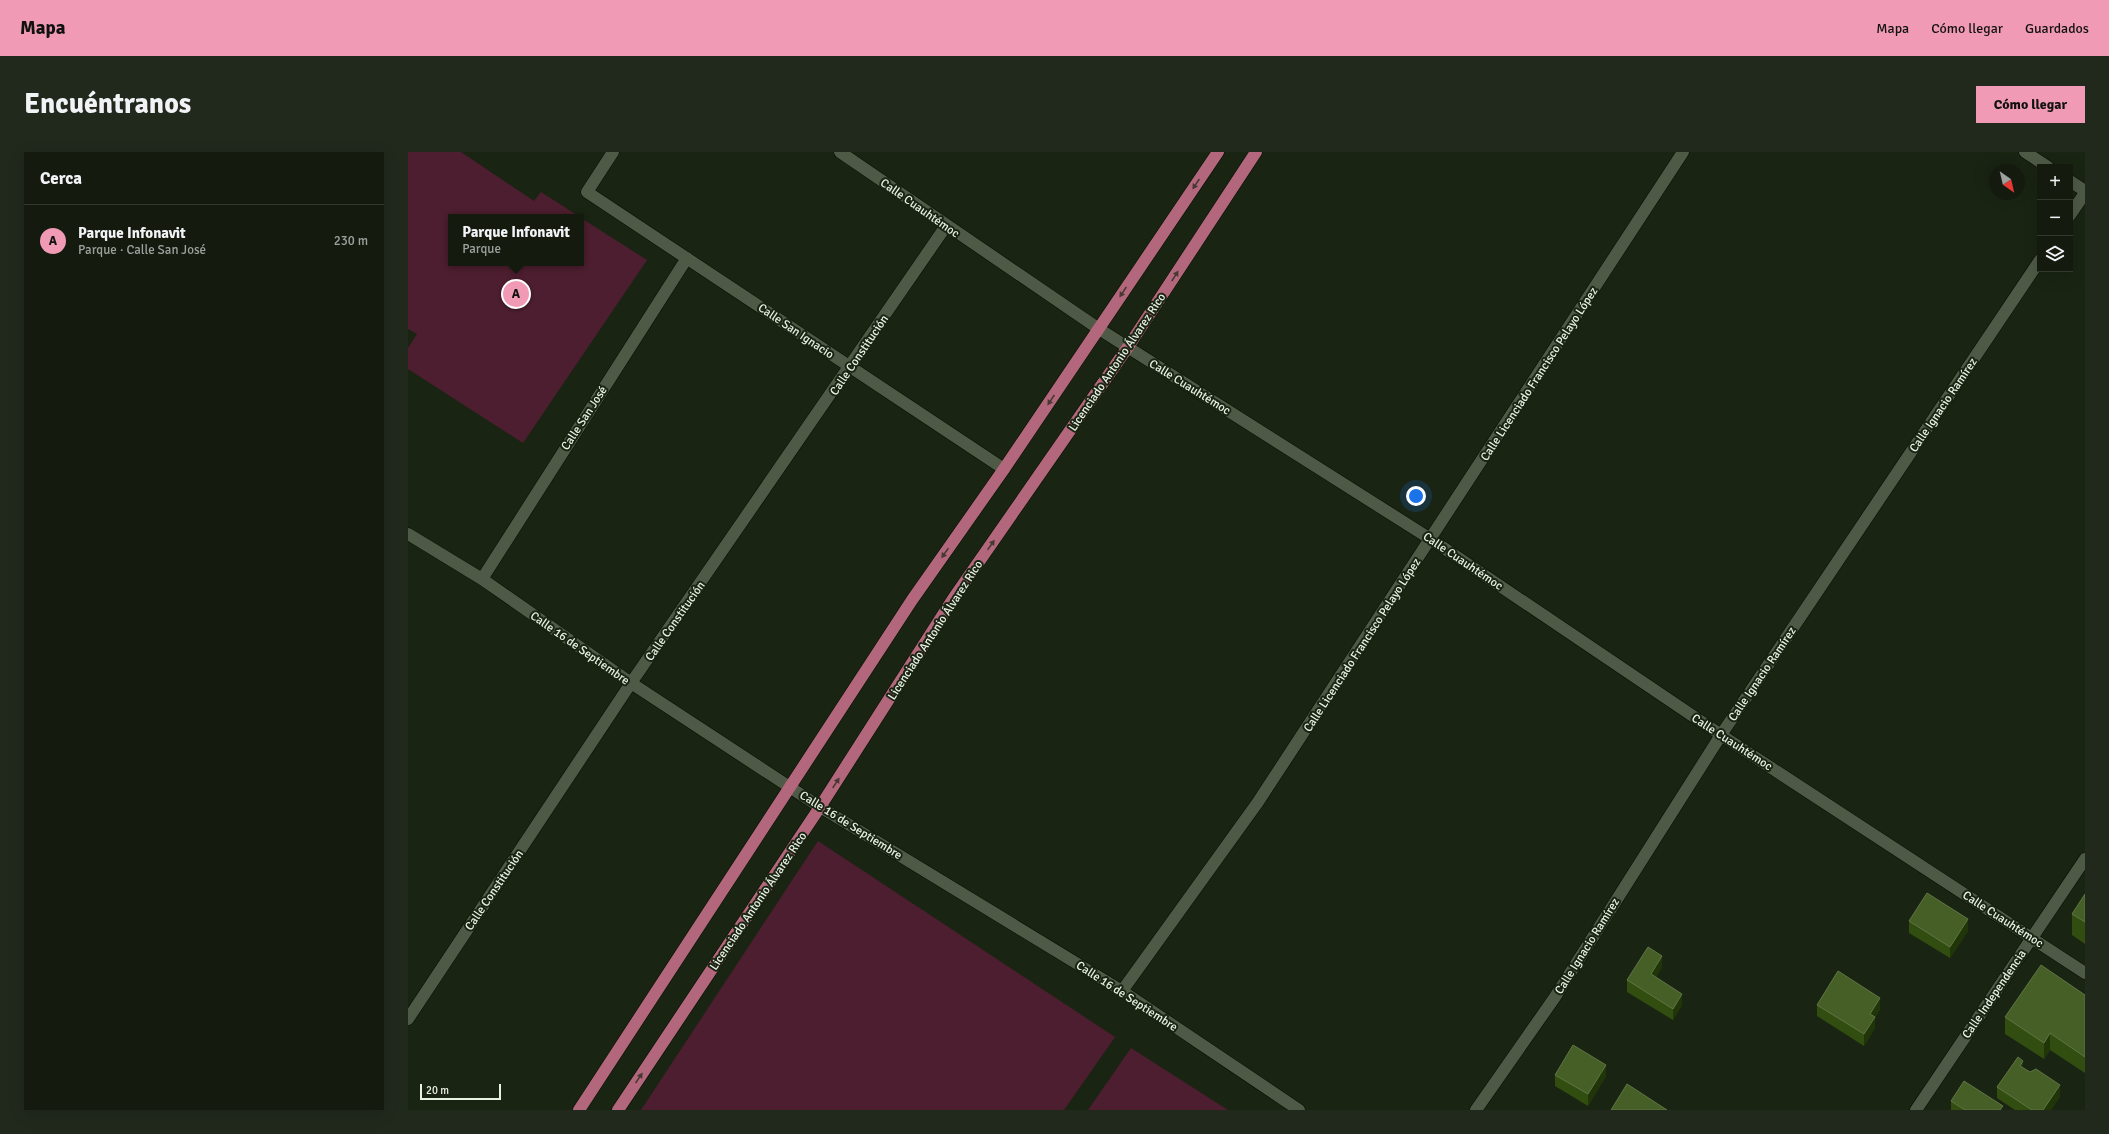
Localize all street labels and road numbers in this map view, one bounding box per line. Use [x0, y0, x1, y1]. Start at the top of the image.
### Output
street label: Calle Cuauhtémoc [877, 176, 962, 241]
street label: Calle Licenciado Francisco Pelayo López [1477, 284, 1601, 464]
street label: Licenciado Antonio Álvarez Rico [1066, 290, 1169, 434]
street label: Calle San Ignacio [755, 300, 837, 362]
street label: Calle Constitución [827, 312, 892, 398]
street label: Calle Ignacio Ramírez [1906, 355, 1981, 455]
street label: Calle Cuauhtémoc [1146, 356, 1234, 419]
street label: Calle San José [558, 383, 611, 453]
street label: Calle Cuauhtémoc [1420, 529, 1506, 594]
street label: Calle Licenciado Francisco Pelayo López [1300, 555, 1424, 735]
street label: Licenciado Antonio Álvarez Rico [885, 558, 986, 703]
street label: Calle Constitución [642, 579, 708, 664]
street label: Calle 16 de Septiembre [527, 608, 632, 688]
street label: Calle Ignacio Ramírez [1725, 624, 1800, 724]
street label: Calle Cuauhtémoc [1689, 711, 1775, 774]
street label: Calle 16 de Septiembre [797, 788, 905, 863]
street label: Licenciado Antonio Álvarez Rico [707, 829, 810, 973]
street label: Calle Constitución [462, 847, 527, 933]
street label: Calle Cuauhtémoc [1960, 888, 2046, 951]
street label: Calle Ignacio Ramírez [1552, 895, 1623, 997]
street label: Calle Independencia [1959, 947, 2030, 1042]
street label: Calle 16 de Septiembre [1073, 958, 1180, 1035]

